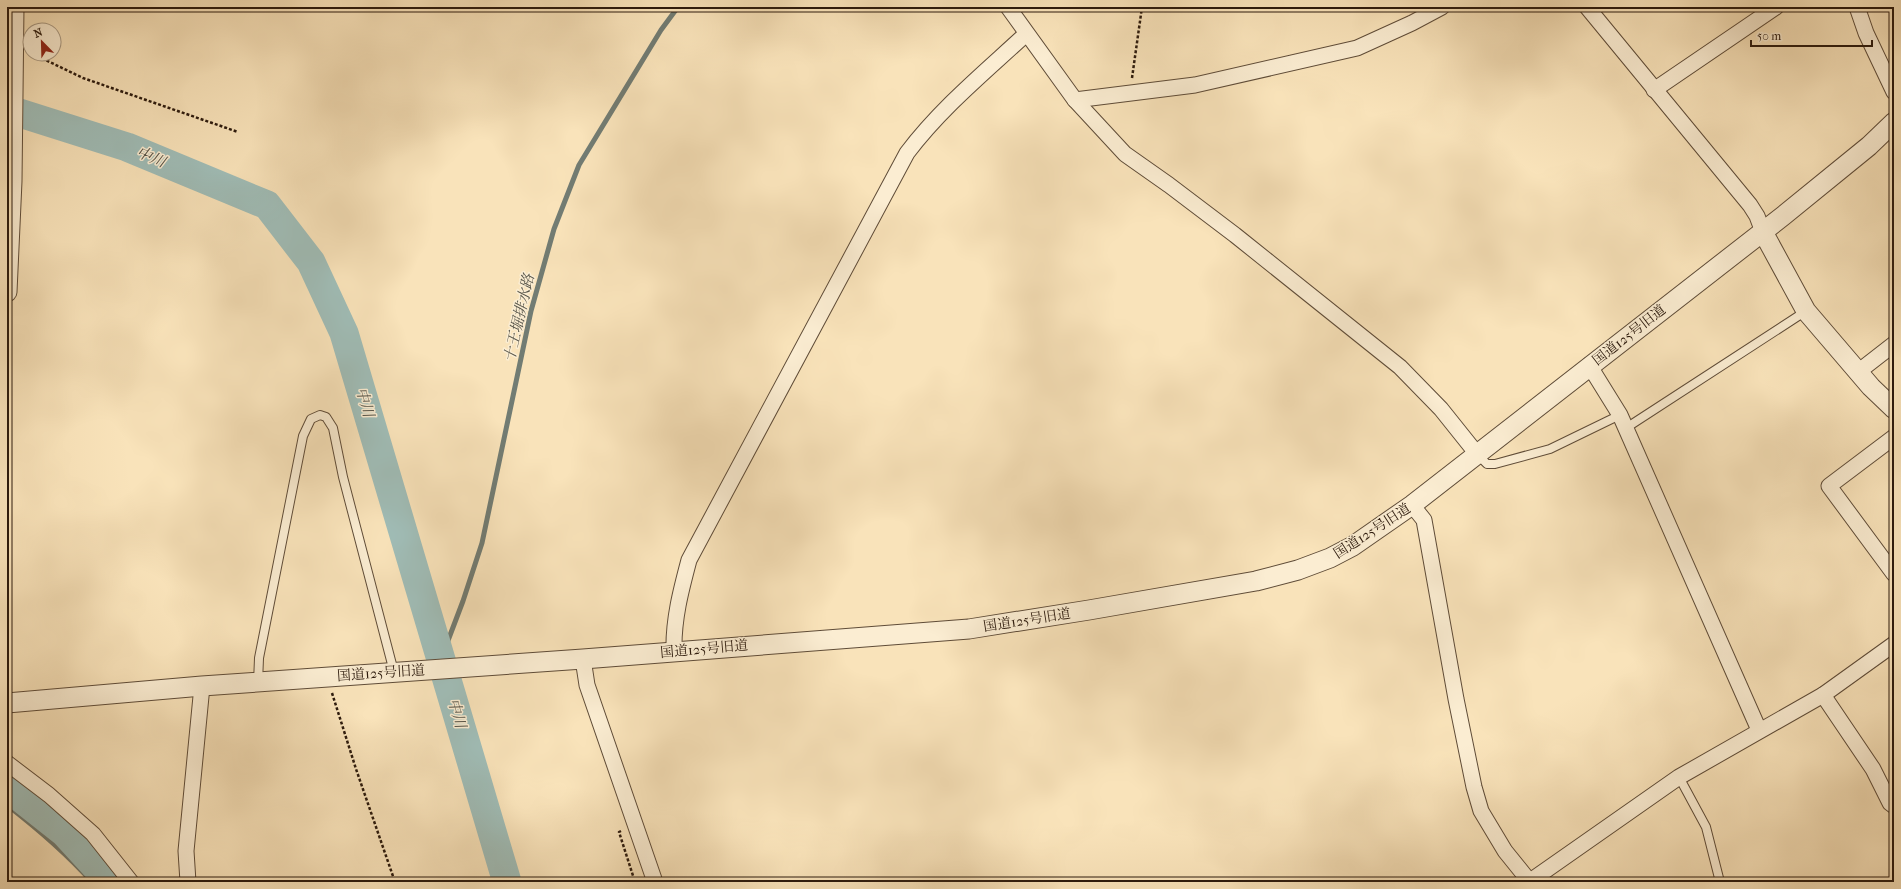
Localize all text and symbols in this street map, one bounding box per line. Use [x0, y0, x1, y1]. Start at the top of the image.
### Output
north arrow [22, 22, 62, 62]
scale bar [1751, 22, 1872, 48]
text: N [32, 25, 45, 41]
text: 50 m [1757, 29, 1781, 43]
water label: 中川 [134, 143, 170, 172]
water label: 十王堀排水路 [500, 271, 538, 364]
street label: 国道125号旧道 [1589, 301, 1669, 369]
water label: 中川 [352, 385, 378, 421]
street label: 国道125号旧道 [1330, 500, 1414, 562]
street label: 国道125号旧道 [982, 605, 1072, 635]
street label: 国道125号旧道 [659, 637, 749, 661]
street label: 国道125号旧道 [336, 661, 426, 685]
water label: 中川 [444, 696, 470, 732]

